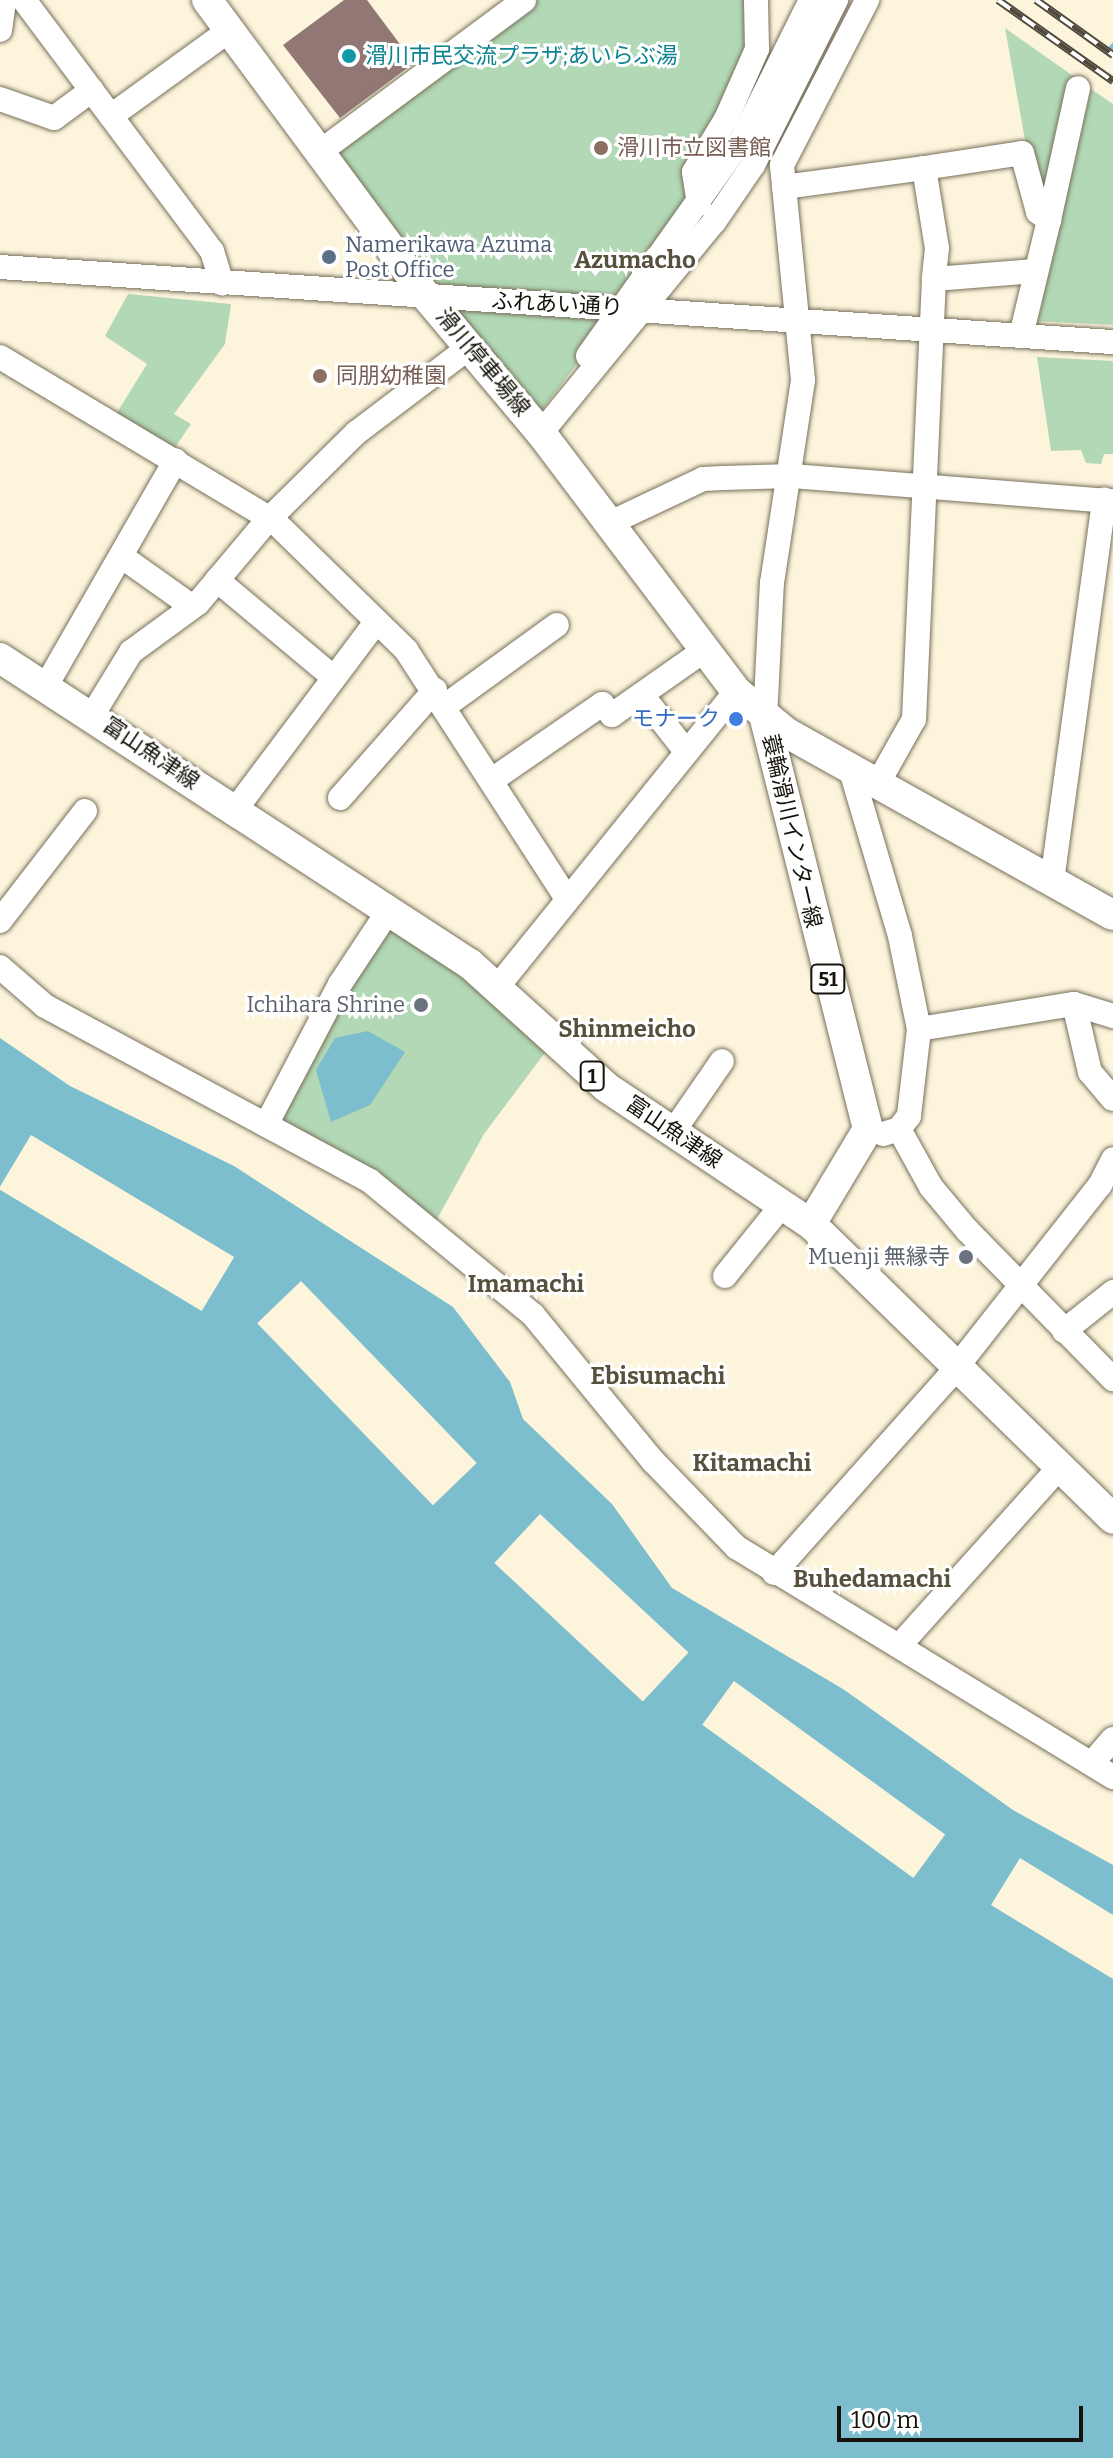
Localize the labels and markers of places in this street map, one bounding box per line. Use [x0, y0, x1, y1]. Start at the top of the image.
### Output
place label: 滑川市民交流プラザ;あいらぶ湯 [365, 43, 678, 69]
marker: 滑川市民交流プラザ;あいらぶ湯 [340, 47, 358, 65]
place label: 滑川市立図書館 [617, 135, 771, 161]
marker: 滑川市立図書館 [592, 139, 610, 157]
place label: Namerikawa Azuma Post Office [345, 231, 552, 282]
marker: Namerikawa Azuma Post Office [320, 248, 338, 266]
place label: 同朋幼稚園 [336, 363, 446, 389]
marker: 同朋幼稚園 [311, 367, 329, 385]
place label: モナーク [632, 706, 720, 732]
marker: モナーク [727, 710, 745, 728]
place label: Ichihara Shrine [246, 992, 405, 1018]
marker: Ichihara Shrine [412, 996, 430, 1014]
place label: Muenji 無縁寺 [808, 1244, 950, 1270]
marker: Muenji 無縁寺 [957, 1248, 975, 1266]

